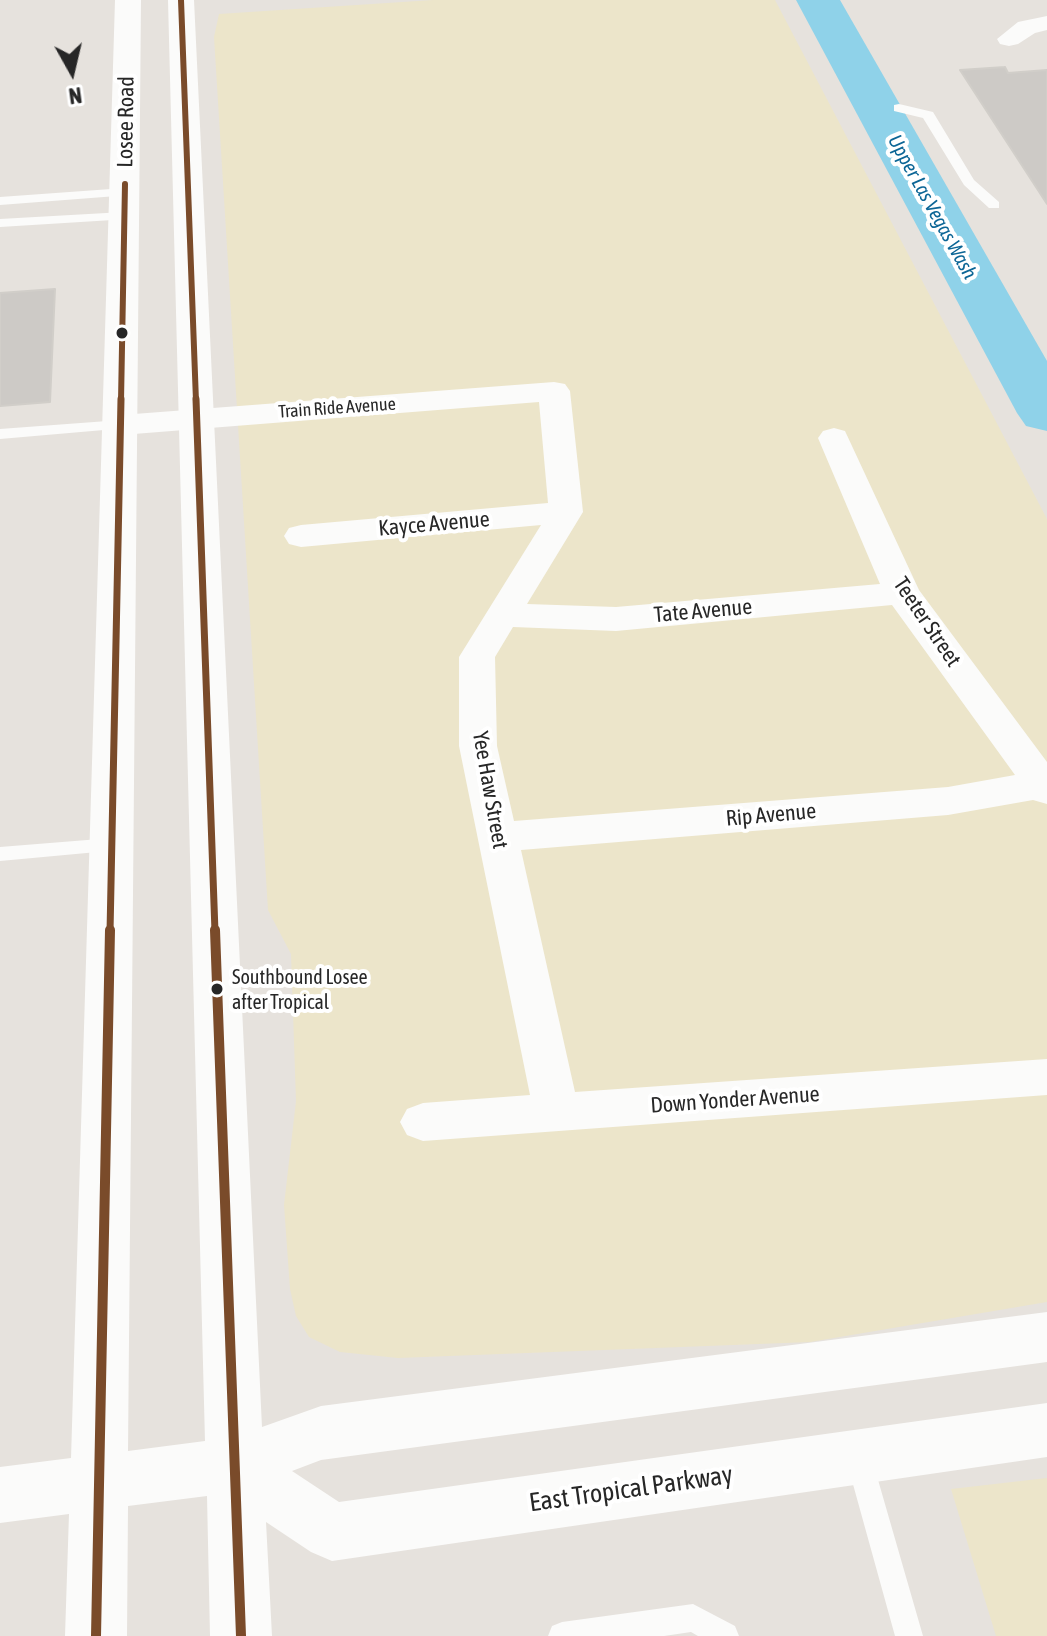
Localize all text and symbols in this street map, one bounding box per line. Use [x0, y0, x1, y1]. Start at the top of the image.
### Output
north arrow [32, 32, 112, 112]
street label: Losee Road [112, 76, 140, 168]
text: N [67, 82, 84, 110]
water label: Upper Las Vegas Wash [882, 131, 982, 283]
unlabelled marker [114, 325, 130, 341]
street label: Train Ride Avenue [278, 393, 396, 423]
street label: Kayce Avenue [377, 506, 491, 542]
street label: Teeter Street [888, 572, 966, 672]
street label: Tate Avenue [653, 594, 753, 628]
street label: Yee Haw Street [467, 729, 513, 851]
street label: Rip Avenue [725, 798, 817, 832]
place label: Southbound Losee after Tropical [232, 966, 368, 1013]
marker: Southbound Losee after Tropical [209, 981, 225, 997]
street label: Down Yonder Avenue [650, 1081, 820, 1119]
street label: East Tropical Parkway [527, 1459, 735, 1519]

